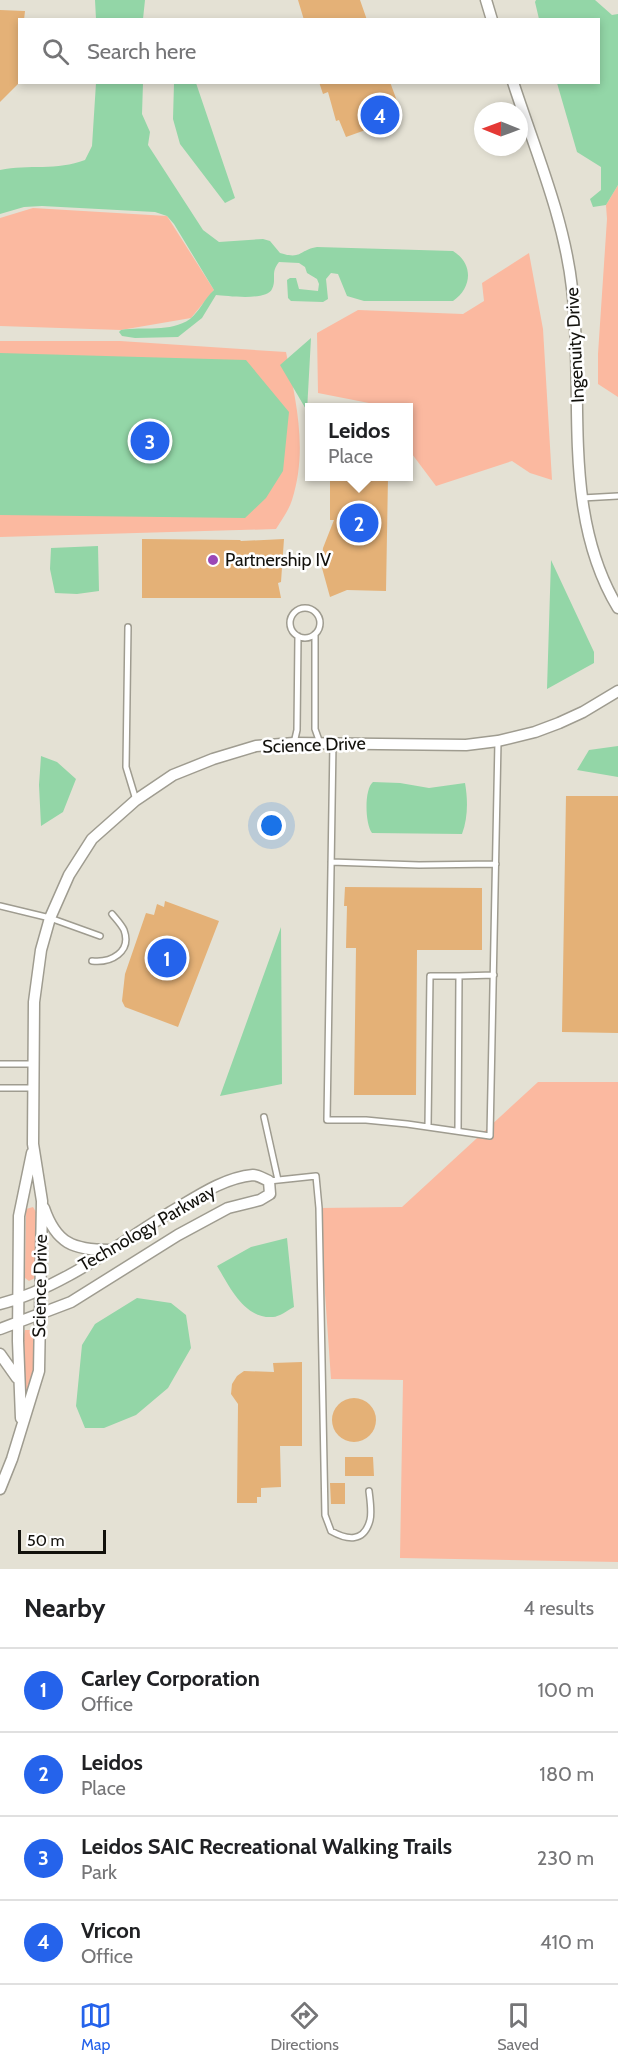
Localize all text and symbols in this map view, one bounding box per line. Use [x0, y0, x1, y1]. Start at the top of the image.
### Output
search box [18, 18, 600, 84]
icon: search [39, 35, 72, 68]
text: Search here [87, 38, 196, 65]
pin: 4 [360, 92, 400, 138]
north arrow [474, 102, 528, 156]
street label: Ingenuity Drive [561, 287, 589, 403]
popup [305, 403, 413, 481]
text: Leidos [328, 417, 390, 444]
pin: 3 [130, 418, 170, 464]
text: Place [328, 444, 373, 468]
pin: 2 [340, 500, 378, 546]
place label: Partnership IV [225, 549, 331, 571]
marker: Partnership IV [206, 553, 220, 567]
street label: Science Drive [262, 732, 366, 758]
your location [257, 811, 286, 840]
pin: 1 [148, 936, 186, 980]
street label: Technology Parkway [75, 1180, 219, 1276]
street label: Science Drive [28, 1234, 52, 1338]
scale bar [18, 1527, 106, 1554]
text: 50 m [27, 1531, 64, 1550]
text: Nearby [24, 1592, 105, 1624]
text: 4 results [523, 1596, 594, 1620]
text: Carley Corporation [81, 1665, 260, 1692]
text: 1 [40, 1678, 47, 1702]
text: 100 m [538, 1678, 594, 1702]
text: Office [81, 1692, 133, 1716]
text: Leidos [81, 1749, 143, 1776]
text: 2 [38, 1762, 49, 1786]
text: 180 m [539, 1762, 594, 1786]
text: Place [81, 1776, 126, 1800]
text: Leidos SAIC Recreational Walking Trails [81, 1833, 452, 1860]
text: 3 [38, 1846, 49, 1870]
text: 230 m [537, 1846, 594, 1870]
text: Park [81, 1860, 117, 1884]
text: Vricon [81, 1917, 141, 1944]
text: 4 [37, 1930, 50, 1954]
text: 410 m [540, 1930, 594, 1954]
text: Office [81, 1944, 133, 1968]
tab: Map [79, 1999, 112, 2054]
tab: Directions [271, 1999, 339, 2054]
tab: Saved [497, 1999, 539, 2054]

